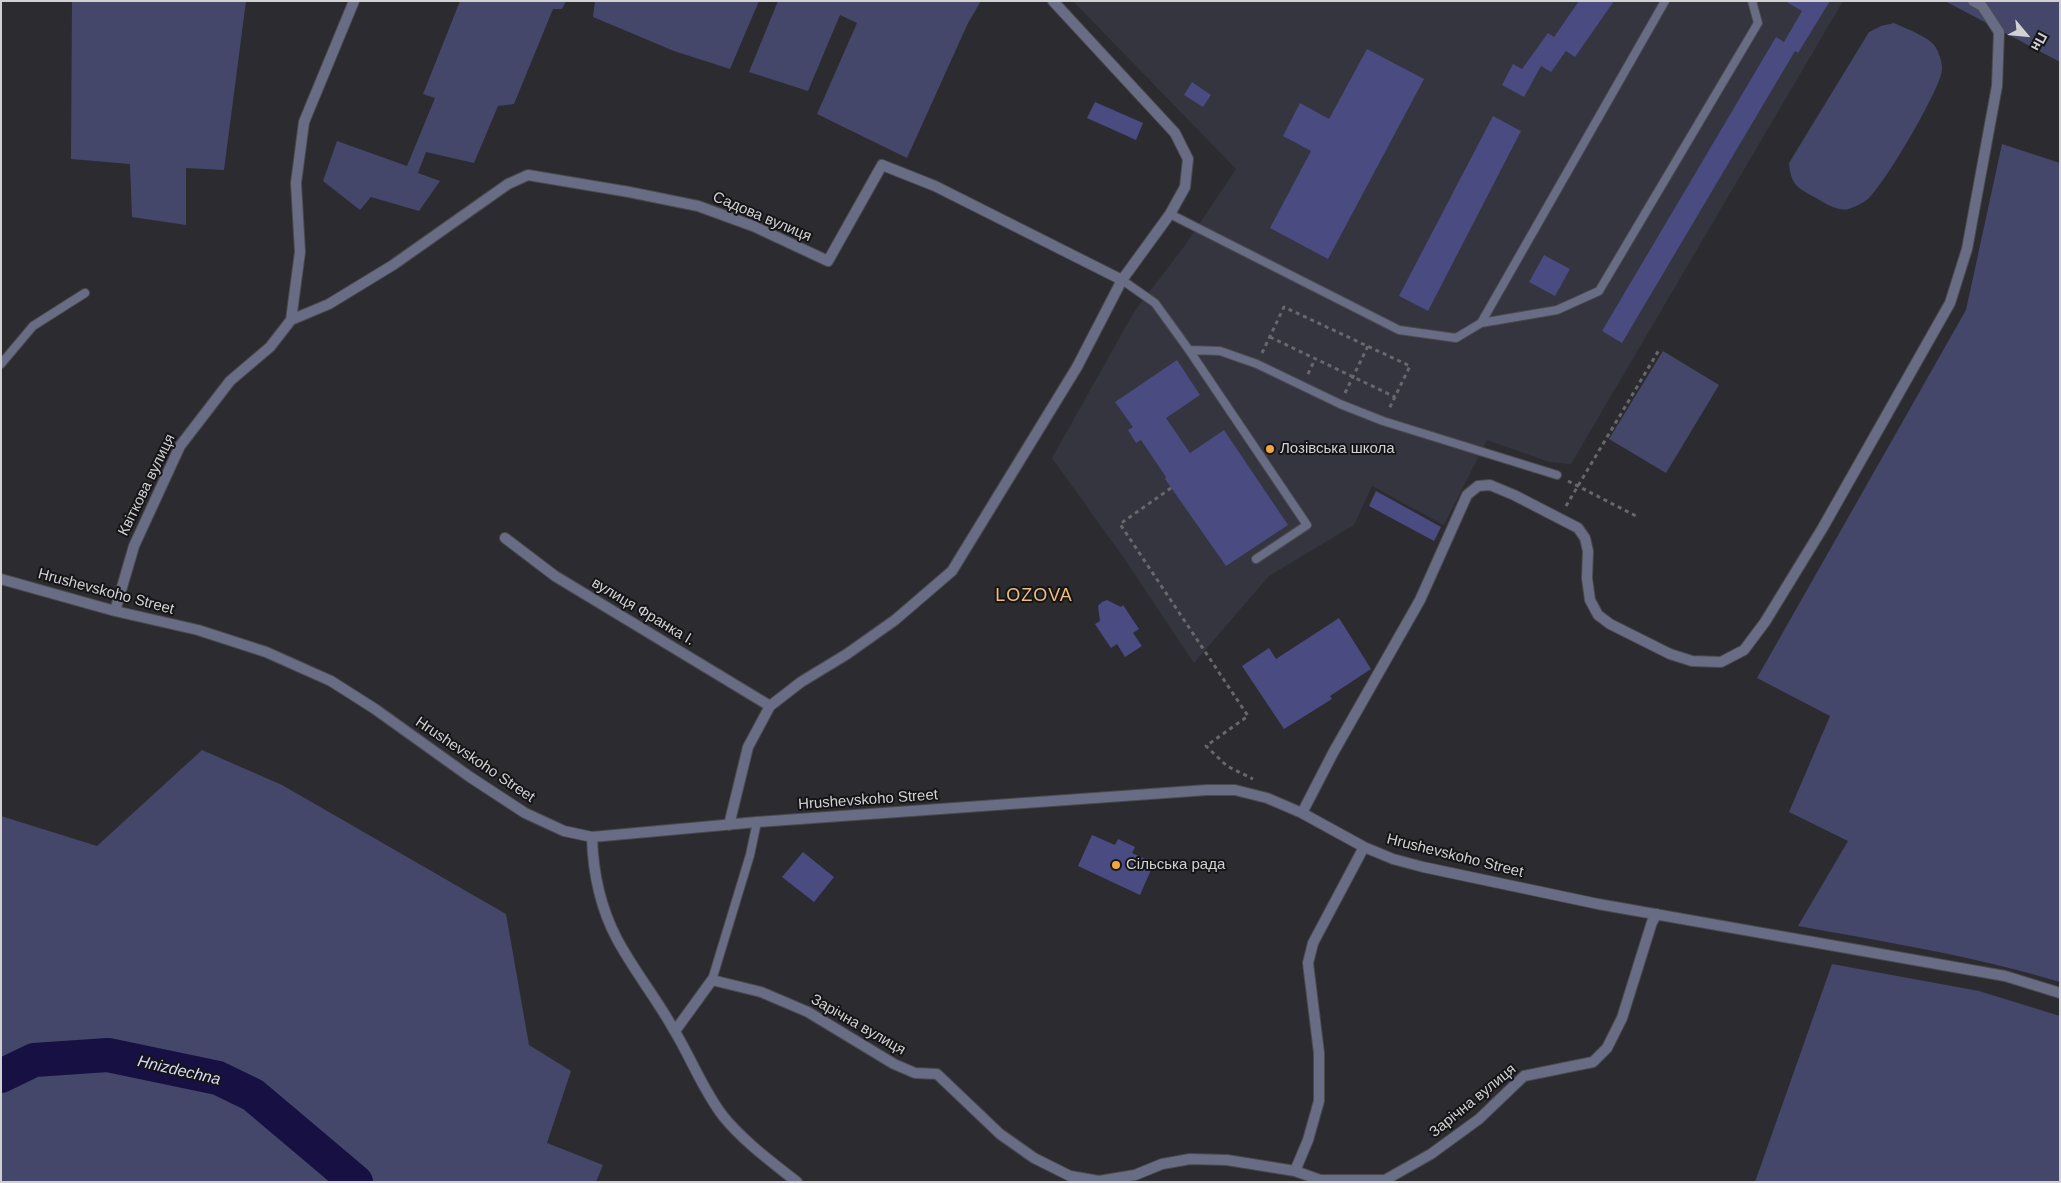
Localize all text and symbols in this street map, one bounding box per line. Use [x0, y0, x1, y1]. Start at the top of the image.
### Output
north arrow [2001, 10, 2051, 60]
text: Пн [2028, 30, 2051, 54]
street label: Садова вулиця [710, 188, 814, 246]
street label: Квіткова вулиця [115, 431, 179, 539]
place label: Лозівська школа [1280, 440, 1395, 458]
marker: Лозівська школа [1264, 443, 1276, 455]
street label: Hrushevskoho Street [36, 565, 176, 619]
street label: вулиця Франка І. [588, 574, 698, 650]
district label: LOZOVA [994, 585, 1074, 607]
street label: Hrushevskoho Street [412, 713, 538, 807]
street label: Hrushevskoho Street [798, 786, 938, 814]
street label: Hrushevskoho Street [1385, 830, 1525, 882]
place label: Сільська рада [1126, 856, 1225, 874]
marker: Сільська рада [1110, 859, 1122, 871]
street label: Зарічна вулиця [807, 991, 909, 1059]
water label: Hnizdechna [136, 1052, 222, 1090]
street label: Зарічна вулиця [1426, 1061, 1520, 1141]

